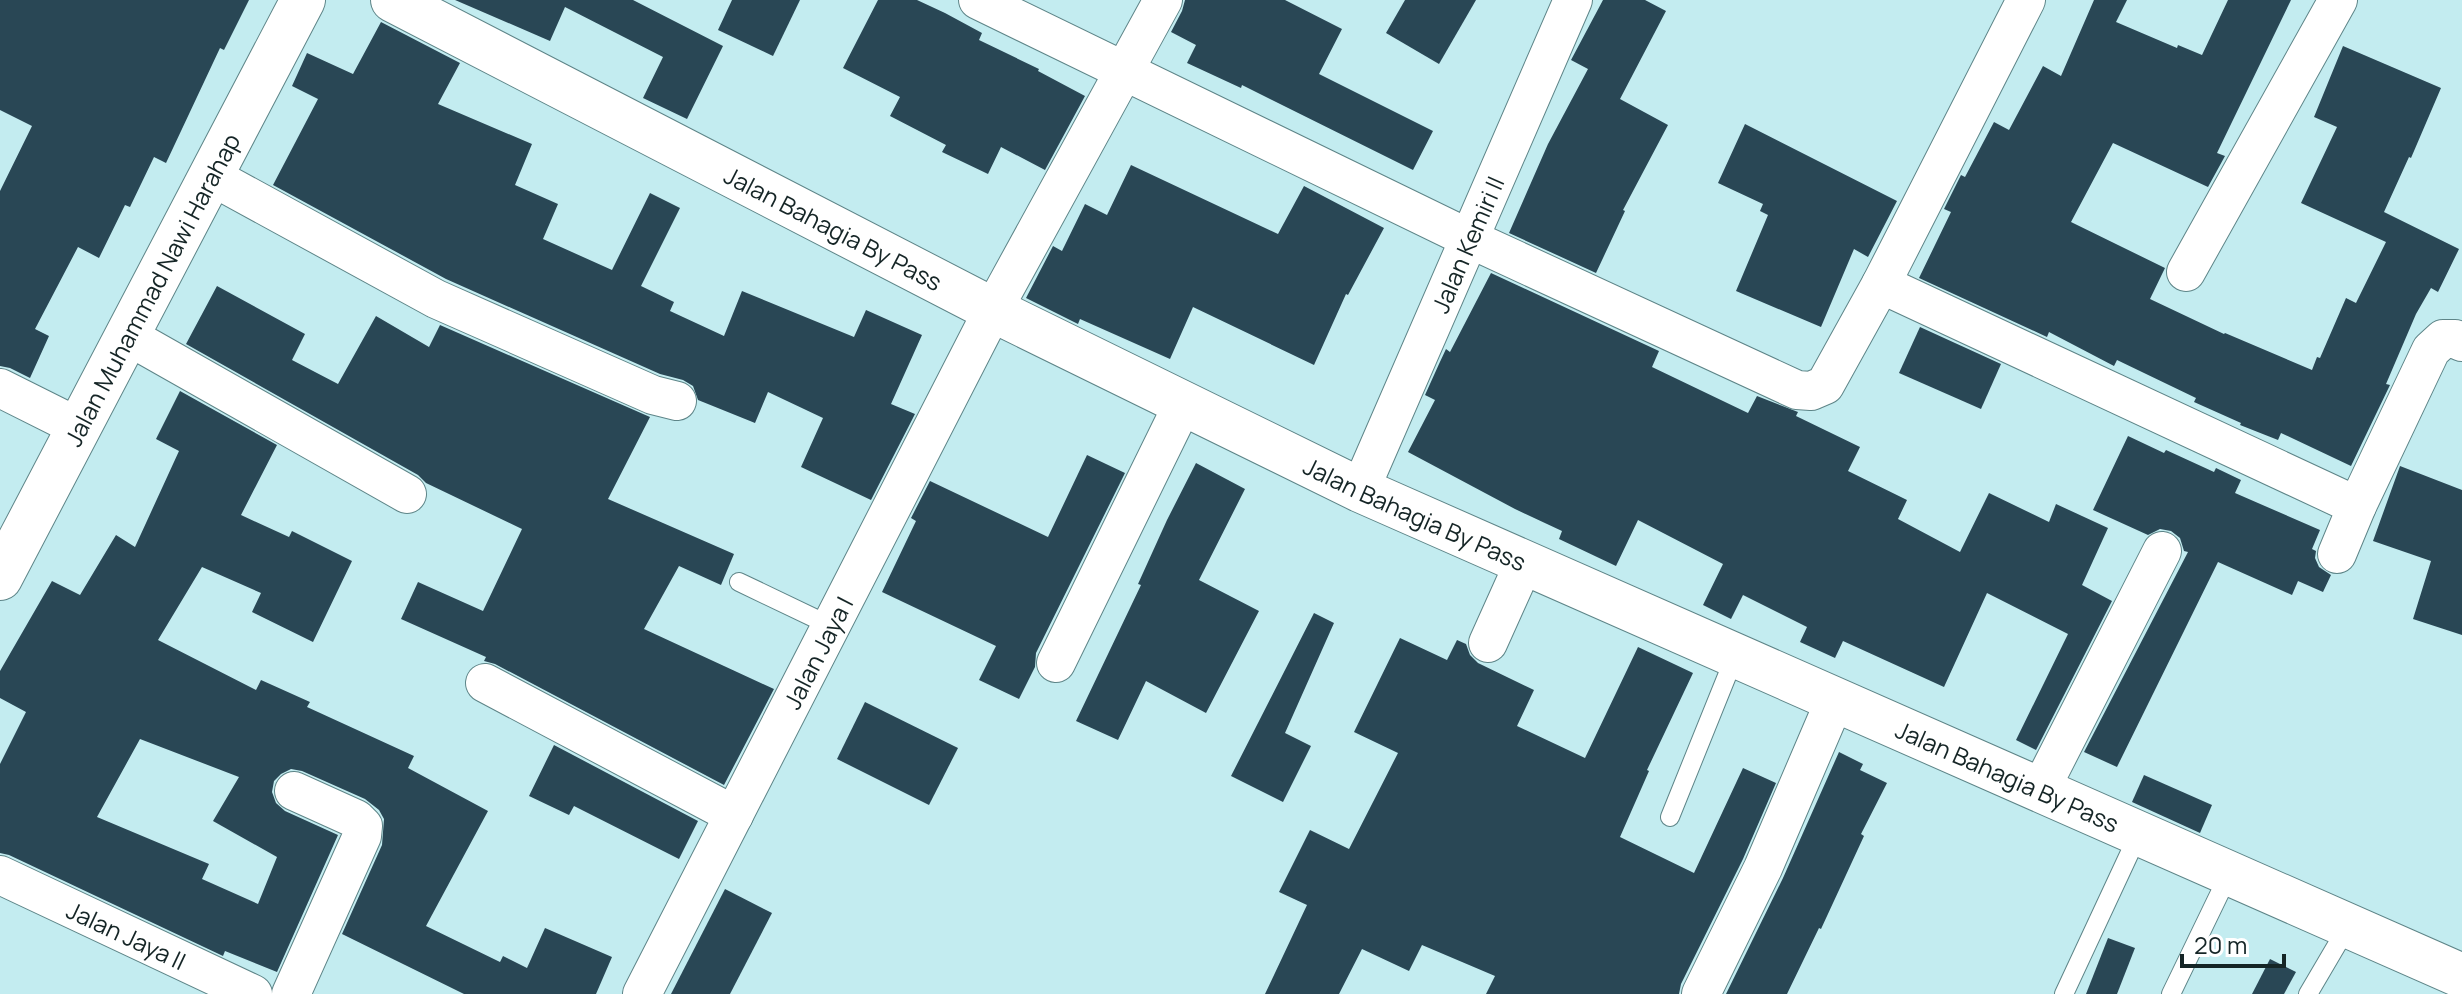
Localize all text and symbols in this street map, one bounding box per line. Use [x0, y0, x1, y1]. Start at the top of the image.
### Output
street label: Jalan Muhammad Nawi Harahap [56, 127, 247, 451]
street label: Jalan Bahagia By Pass [719, 158, 948, 298]
street label: Jalan Kemiri II [1423, 171, 1511, 318]
street label: Jalan Bahagia By Pass [1298, 449, 1532, 578]
street label: Jalan Jaya I [775, 590, 860, 714]
street label: Jalan Bahagia By Pass [1891, 712, 2125, 839]
street label: Jalan Jaya II [62, 892, 192, 977]
scale bar [2182, 918, 2284, 968]
text: 20 m [2194, 928, 2247, 961]

